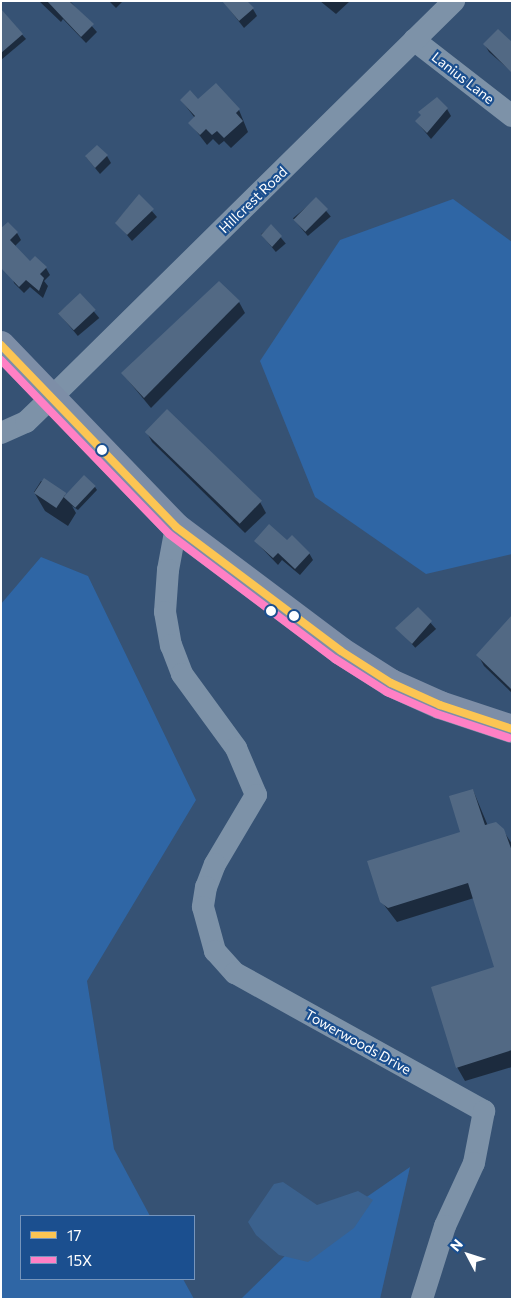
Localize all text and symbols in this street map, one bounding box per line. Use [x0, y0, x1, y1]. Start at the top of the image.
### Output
street label: Lanius Lane [428, 48, 498, 108]
street label: Hillcrest Road [215, 163, 291, 237]
unlabelled marker [97, 445, 107, 455]
unlabelled marker [266, 606, 276, 616]
unlabelled marker [289, 611, 299, 621]
street label: Towerwoods Drive [302, 1006, 414, 1078]
legend [20, 1215, 195, 1280]
text: 17 [67, 1226, 81, 1244]
north arrow [443, 1230, 493, 1280]
text: N [446, 1236, 466, 1255]
text: 15X [67, 1251, 92, 1269]

